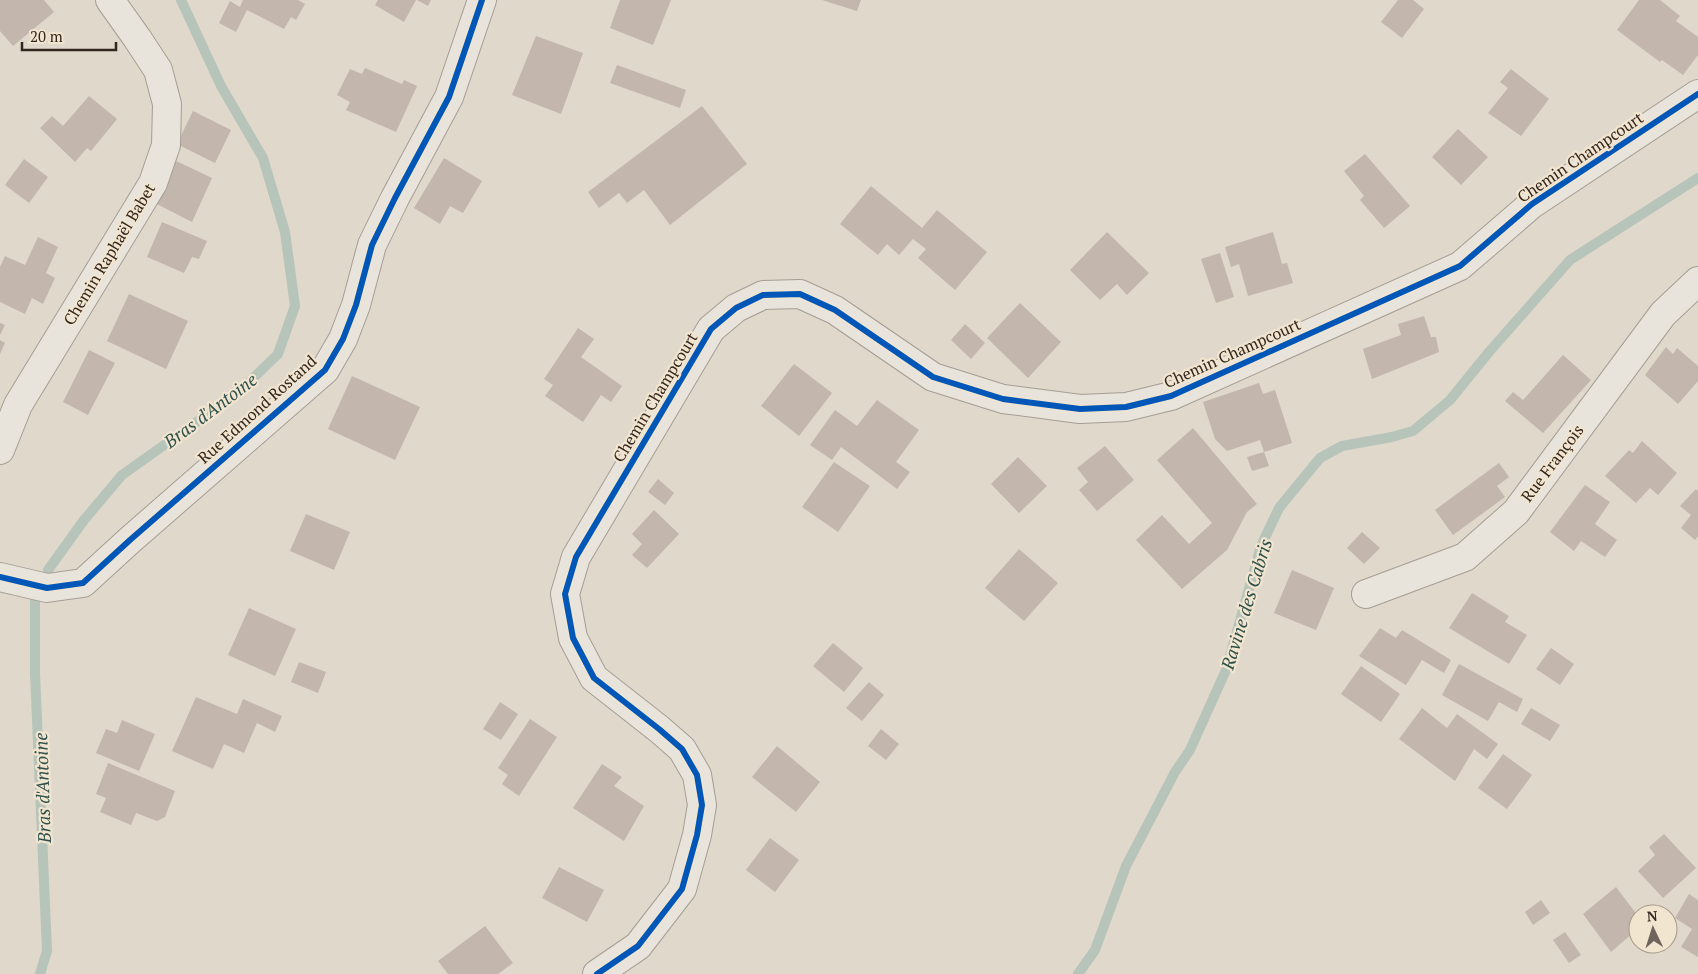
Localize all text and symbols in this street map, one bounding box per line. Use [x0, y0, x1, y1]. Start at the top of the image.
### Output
scale bar [22, 20, 116, 52]
text: 20 m [30, 26, 63, 46]
street label: Chemin Champcourt [1513, 107, 1647, 207]
street label: Chemin Raphaël Babet [58, 179, 160, 329]
street label: Chemin Champcourt [1160, 313, 1304, 393]
street label: Chemin Champcourt [608, 328, 702, 466]
street label: Rue Edmond Rostand [193, 350, 321, 468]
water label: Bras d'Antoine [158, 367, 261, 454]
street label: Rue François [1516, 420, 1588, 506]
water label: Ravine des Cabris [1214, 536, 1277, 673]
water label: Bras d'Antoine [28, 732, 56, 845]
north arrow [1628, 904, 1678, 954]
text: N [1646, 906, 1658, 925]

